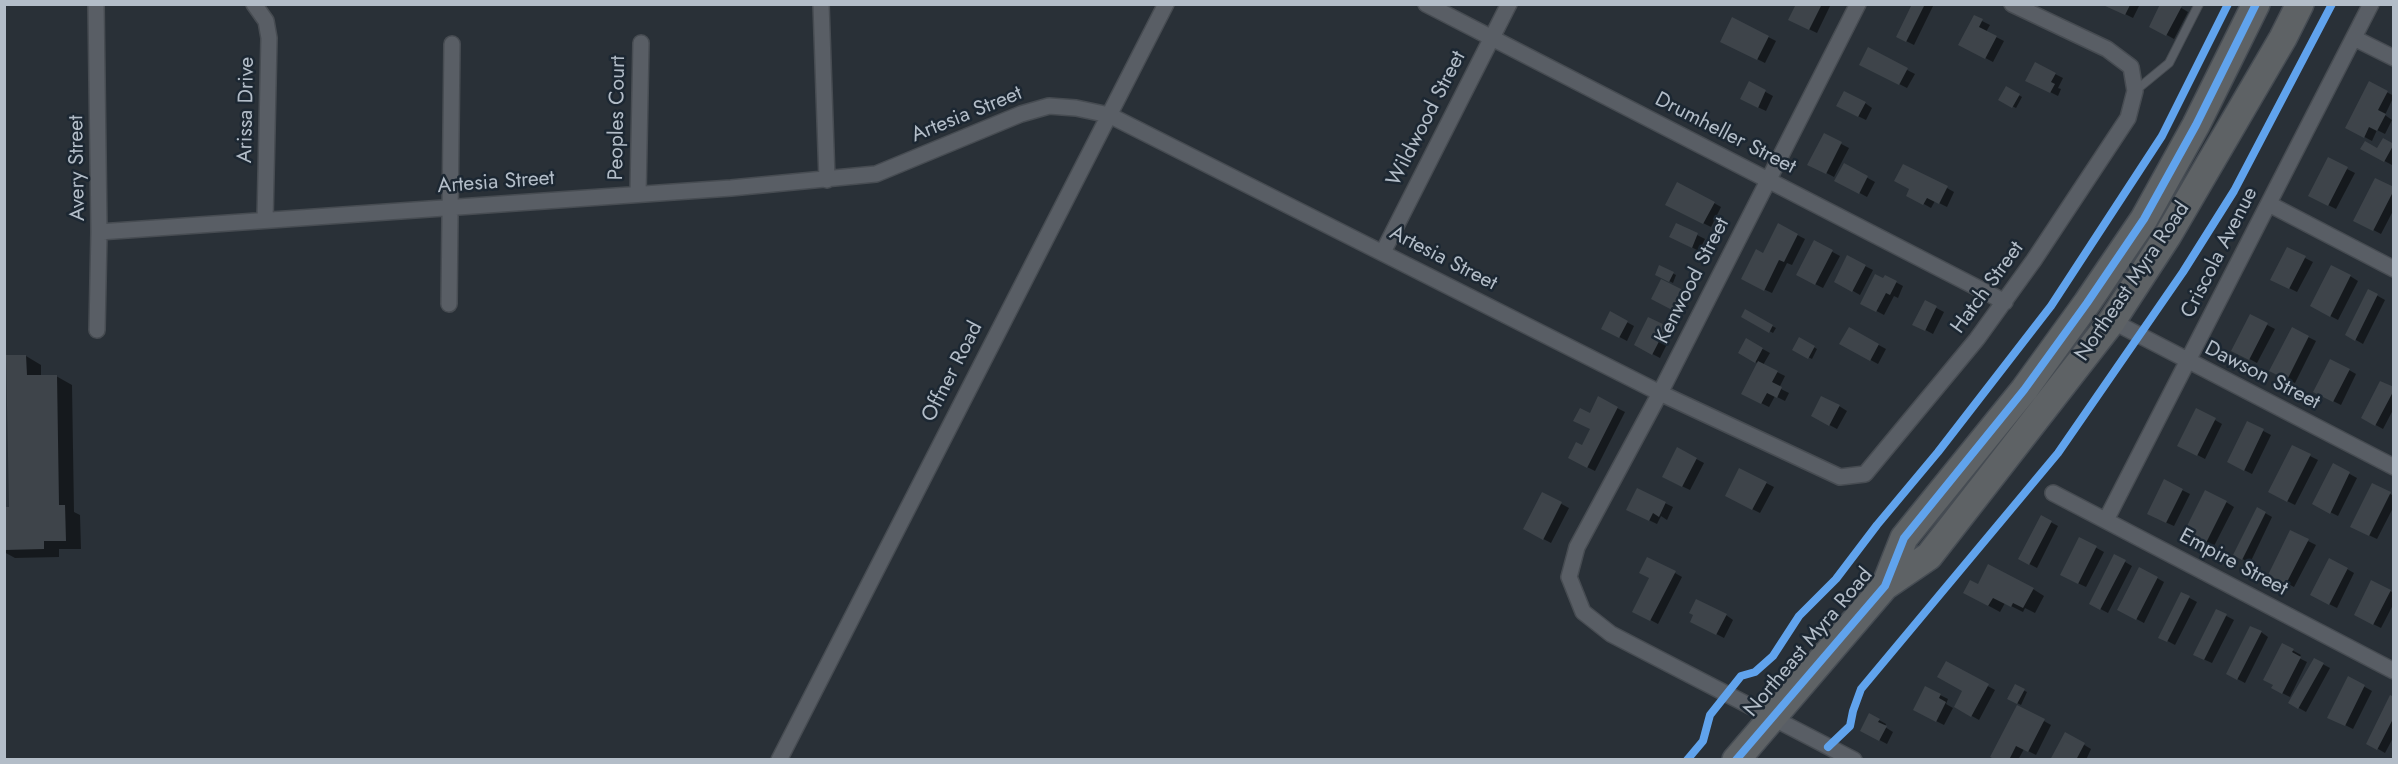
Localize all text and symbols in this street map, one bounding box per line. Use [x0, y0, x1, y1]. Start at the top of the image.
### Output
street label: Wildwood Street [1382, 47, 1472, 191]
street label: Peoples Court [604, 55, 632, 181]
street label: Arissa Drive [233, 57, 261, 163]
street label: Artesia Street [908, 81, 1026, 149]
street label: Drumheller Street [1650, 88, 1800, 180]
street label: Avery Street [64, 115, 92, 221]
street label: Artesia Street [437, 166, 555, 200]
street label: Criscola Avenue [2176, 183, 2264, 323]
street label: Northeast Myra Road [2070, 197, 2196, 367]
street label: Kenwood Street [1650, 214, 1736, 348]
street label: Artesia Street [1385, 221, 1501, 297]
street label: Hatch Street [1946, 237, 2030, 339]
street label: Offner Road [917, 318, 989, 426]
street label: Dawson Street [2200, 336, 2324, 416]
street label: Empire Street [2174, 524, 2292, 602]
street label: Northeast Myra Road [1739, 563, 1879, 723]

